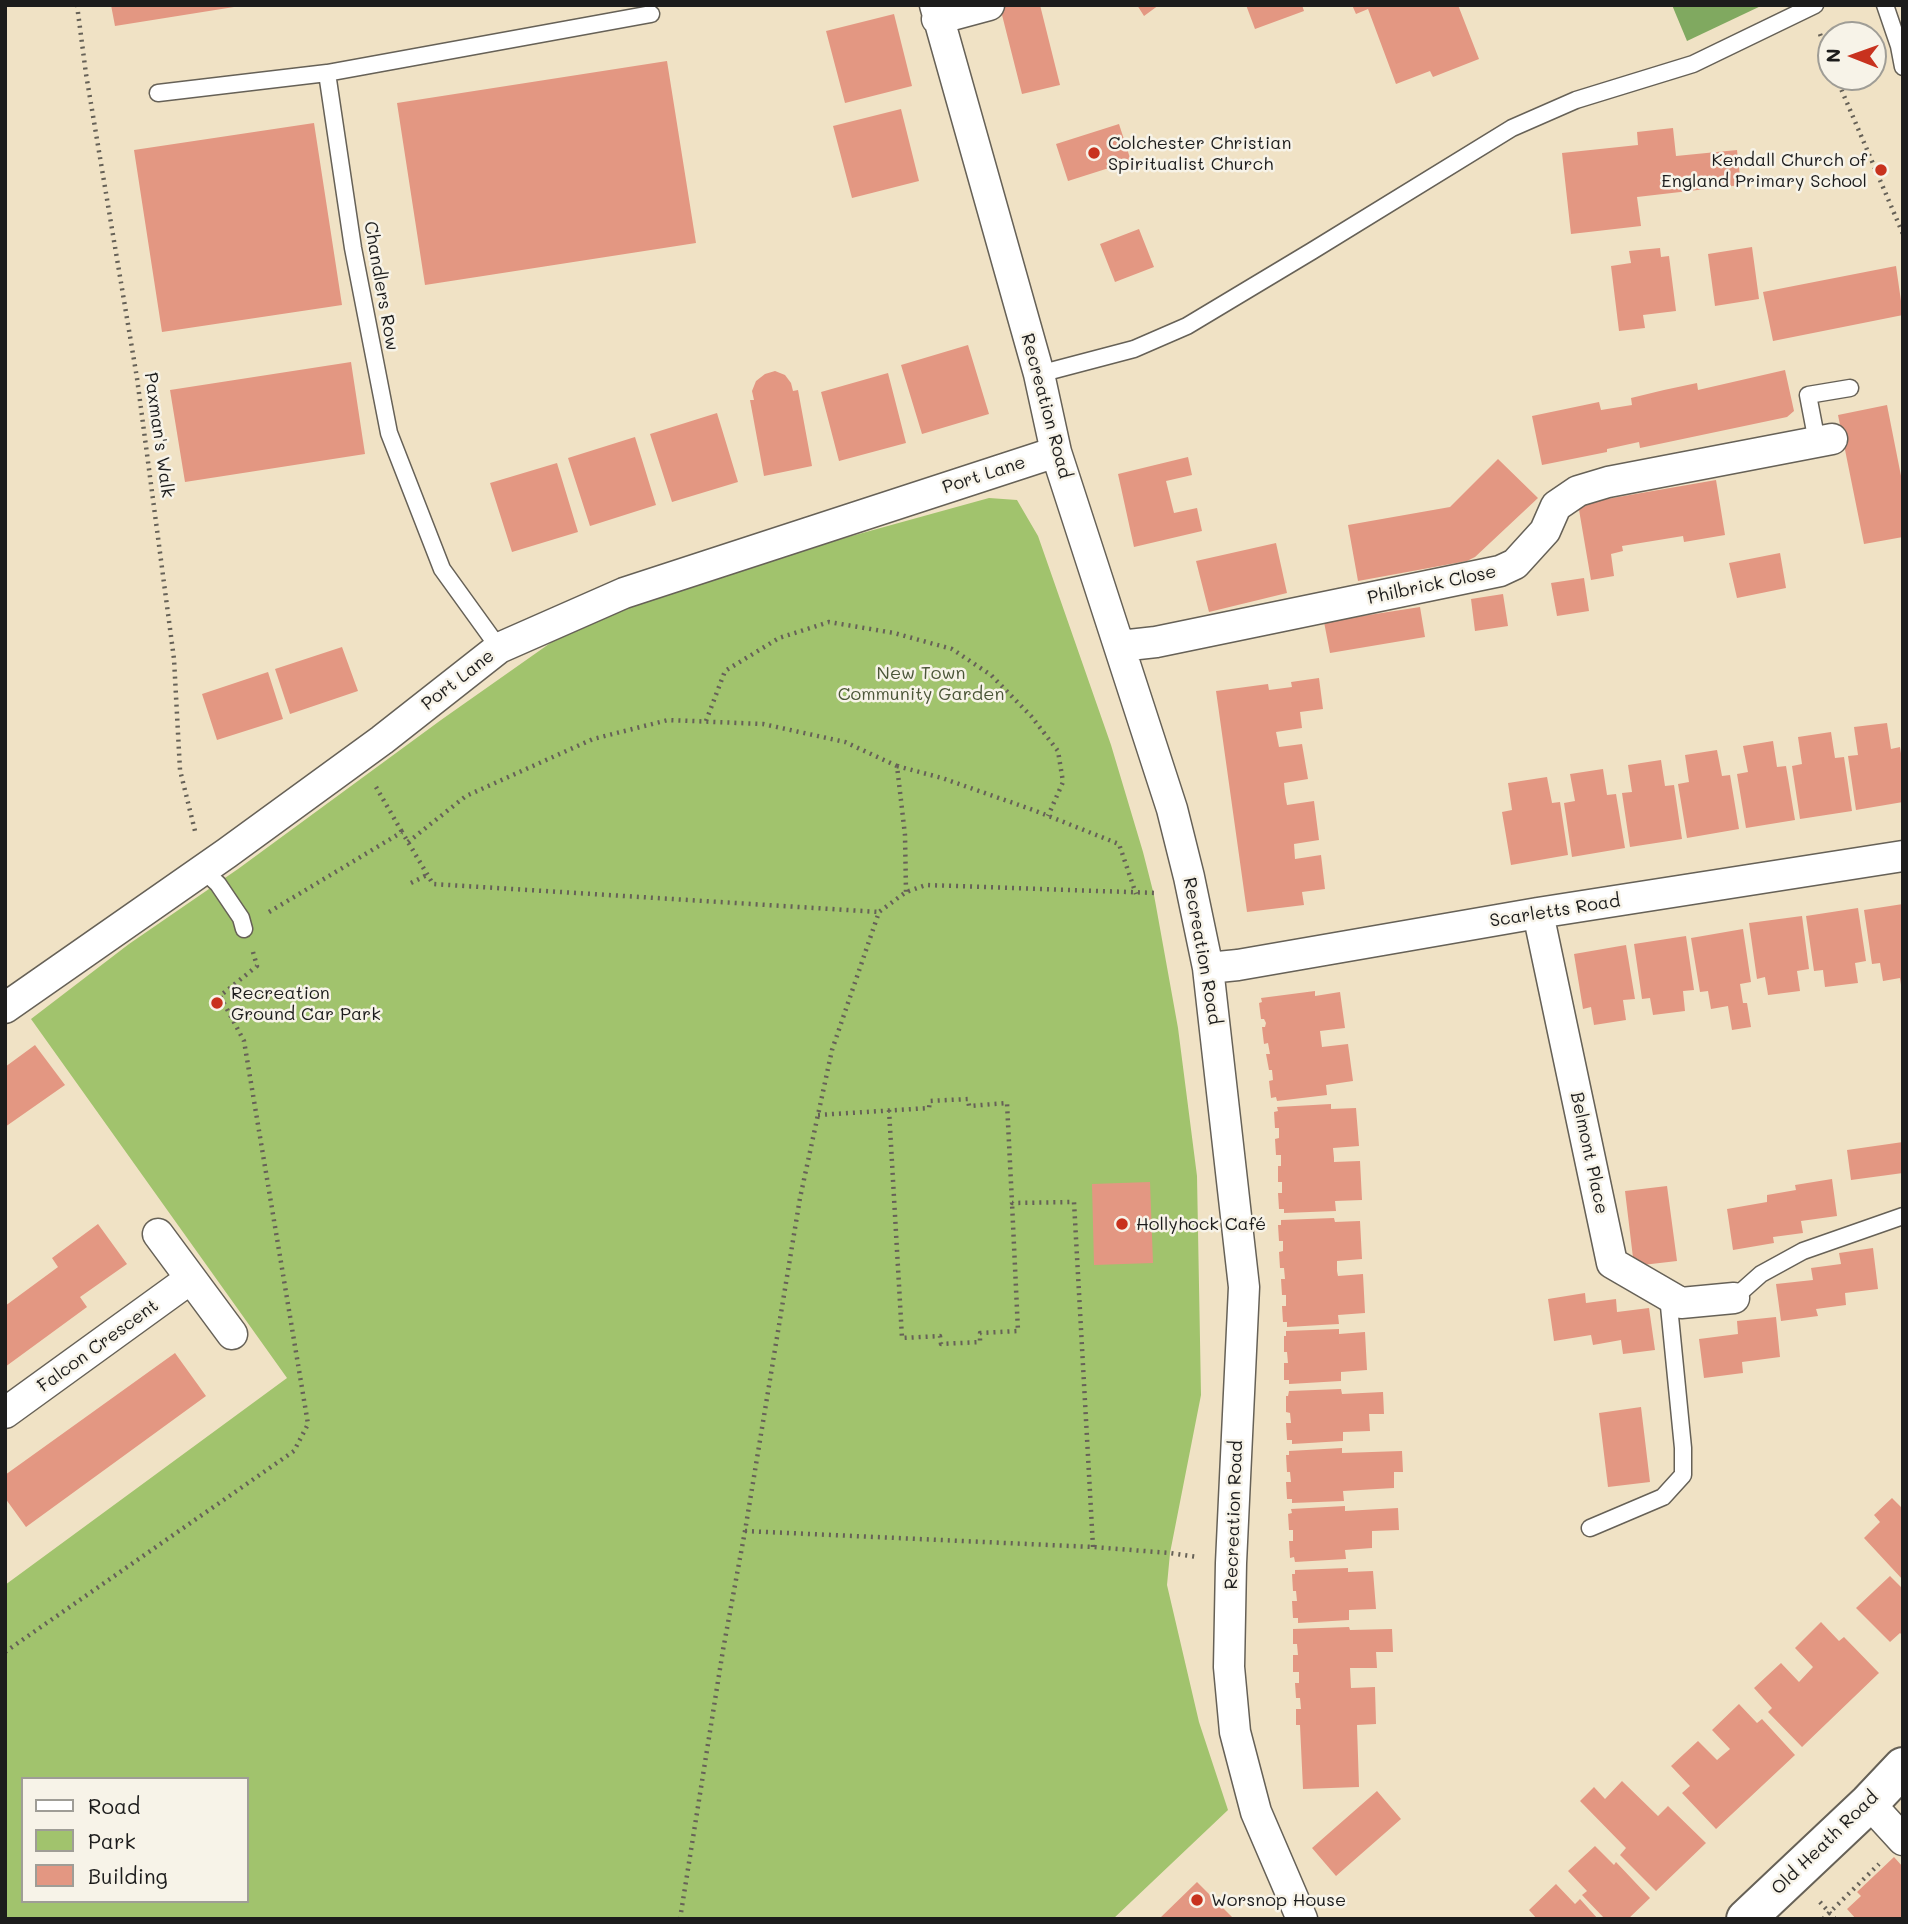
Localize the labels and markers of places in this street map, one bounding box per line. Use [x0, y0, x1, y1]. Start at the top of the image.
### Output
place label: Colchester Christian Spiritualist Church [1108, 132, 1291, 174]
marker: Colchester Christian Spiritualist Church [1086, 145, 1102, 161]
place label: Kendall Church of England Primary School [1661, 149, 1867, 192]
marker: Kendall Church of England Primary School [1873, 162, 1889, 178]
place label: Recreation Ground Car Park [231, 982, 381, 1024]
marker: Recreation Ground Car Park [209, 995, 225, 1011]
place label: Hollyhock Café [1136, 1213, 1266, 1235]
marker: Hollyhock Café [1114, 1216, 1130, 1232]
place label: Worsnop House [1211, 1889, 1346, 1911]
marker: Worsnop House [1189, 1892, 1205, 1908]

